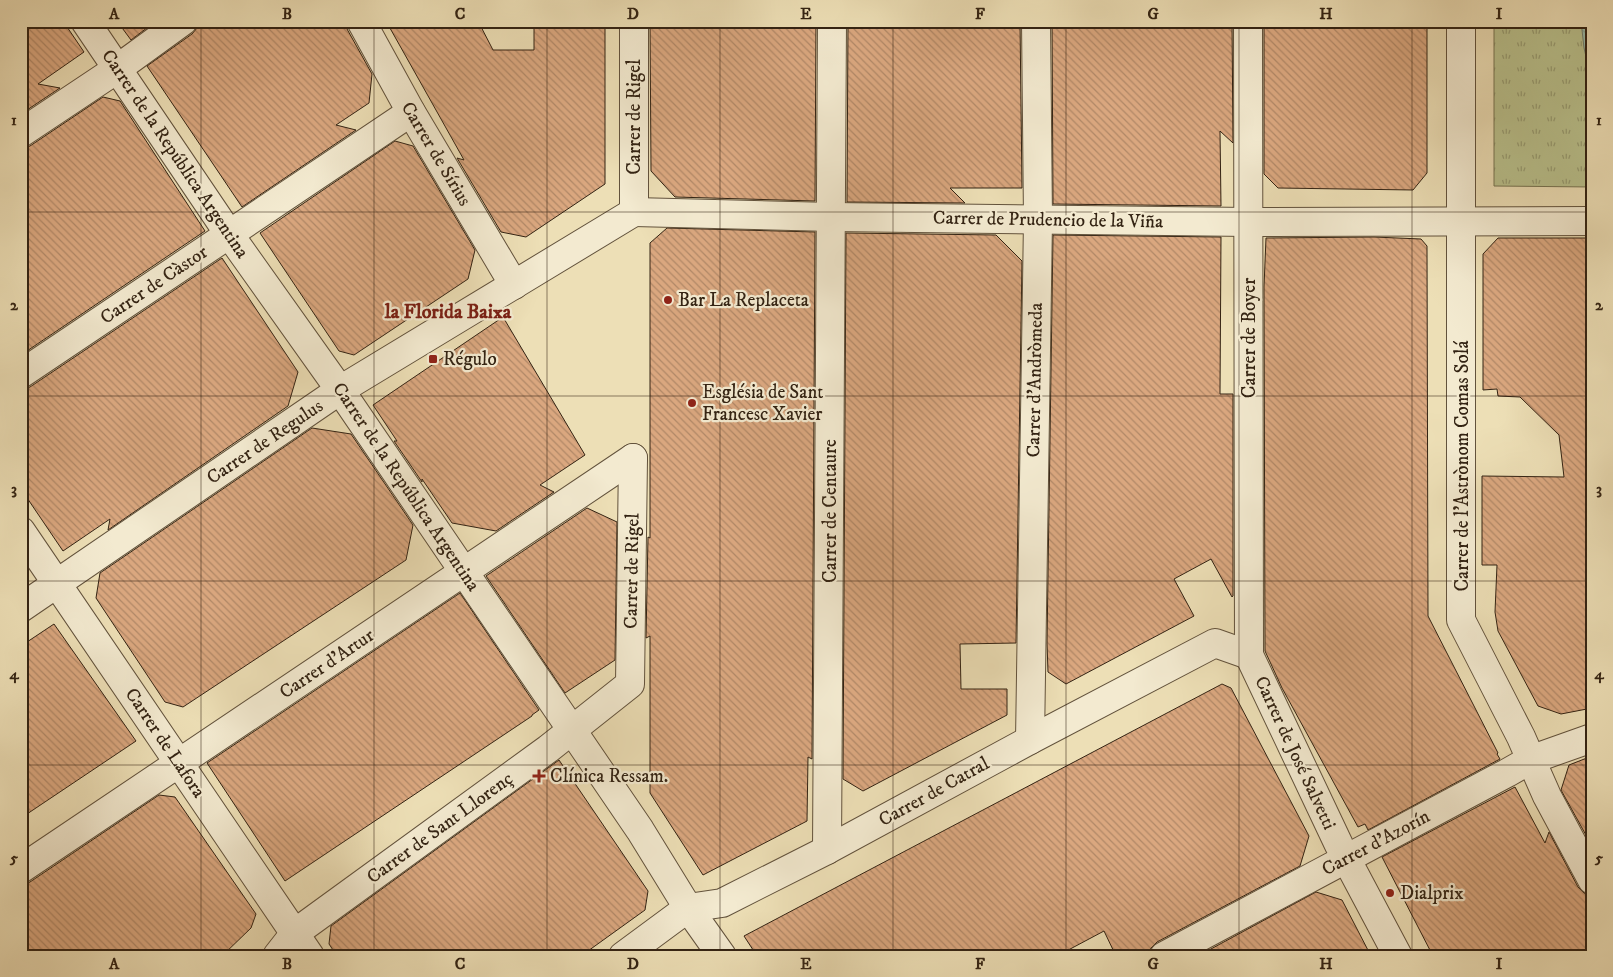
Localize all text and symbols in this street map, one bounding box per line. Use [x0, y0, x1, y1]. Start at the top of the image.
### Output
text: A [108, 4, 120, 24]
text: B [282, 4, 292, 24]
text: C [455, 4, 465, 24]
text: D [627, 4, 639, 24]
text: E [800, 4, 812, 24]
text: F [975, 4, 985, 24]
text: G [1147, 4, 1159, 24]
text: H [1319, 4, 1333, 24]
text: I [1496, 4, 1503, 24]
street label: Carrer de la República Argentina [96, 45, 254, 263]
street label: Carrer de Rigel [623, 59, 646, 175]
street label: Carrer de Sírius [396, 98, 476, 210]
text: 1 [11, 110, 17, 130]
text: 1 [1596, 110, 1602, 130]
street label: Carrer de Prudencio de la Viña [933, 206, 1163, 234]
street label: Carrer de Càstor [96, 241, 212, 329]
street label: Carrer de Boyer [1238, 278, 1261, 398]
place label: Bar La Replaceta [678, 289, 809, 312]
marker: Bar La Replaceta [662, 294, 674, 306]
text: 2 [10, 295, 19, 315]
text: 2 [1595, 295, 1604, 315]
district label: la Florida Baixa [384, 300, 512, 325]
street label: Carrer d'Andròmeda [1022, 302, 1048, 458]
street label: Carrer de l'Astrònom Comas Solá [1451, 340, 1474, 592]
place label: Régulo [443, 348, 497, 371]
marker: Régulo [427, 353, 439, 365]
street label: Carrer de la República Argentina [327, 378, 485, 596]
place label: Església de Sant Francesc Xavier [702, 381, 823, 426]
street label: Carrer de Regulus [202, 395, 328, 489]
marker: Església de Sant Francesc Xavier [686, 397, 698, 409]
street label: Carrer de Centaure [819, 439, 842, 583]
text: 3 [11, 479, 17, 499]
text: 3 [1596, 479, 1602, 499]
street label: Carrer de Rigel [619, 513, 645, 629]
street label: Carrer d'Artur [275, 624, 379, 704]
text: 4 [8, 664, 19, 684]
text: 4 [1593, 664, 1604, 684]
street label: Carrer de José Salvetti [1249, 673, 1341, 834]
street label: Carrer de Lafora [120, 684, 210, 802]
street label: Carrer de Catral [875, 752, 994, 832]
place label: Clínica Ressam. [550, 765, 668, 788]
street label: Carrer de Sant Llorenç [362, 767, 518, 889]
marker: Clínica Ressam. [532, 769, 546, 783]
street label: Carrer d'Azorín [1318, 805, 1434, 881]
text: 5 [9, 848, 18, 868]
text: 5 [1594, 848, 1603, 868]
place label: Dialprix [1400, 882, 1464, 905]
marker: Dialprix [1384, 887, 1396, 899]
text: A [108, 954, 120, 974]
text: B [282, 954, 292, 974]
text: C [455, 954, 465, 974]
text: D [627, 954, 639, 974]
text: E [800, 954, 812, 974]
text: F [975, 954, 985, 974]
text: G [1147, 954, 1159, 974]
text: H [1319, 954, 1333, 974]
text: I [1496, 954, 1503, 974]

